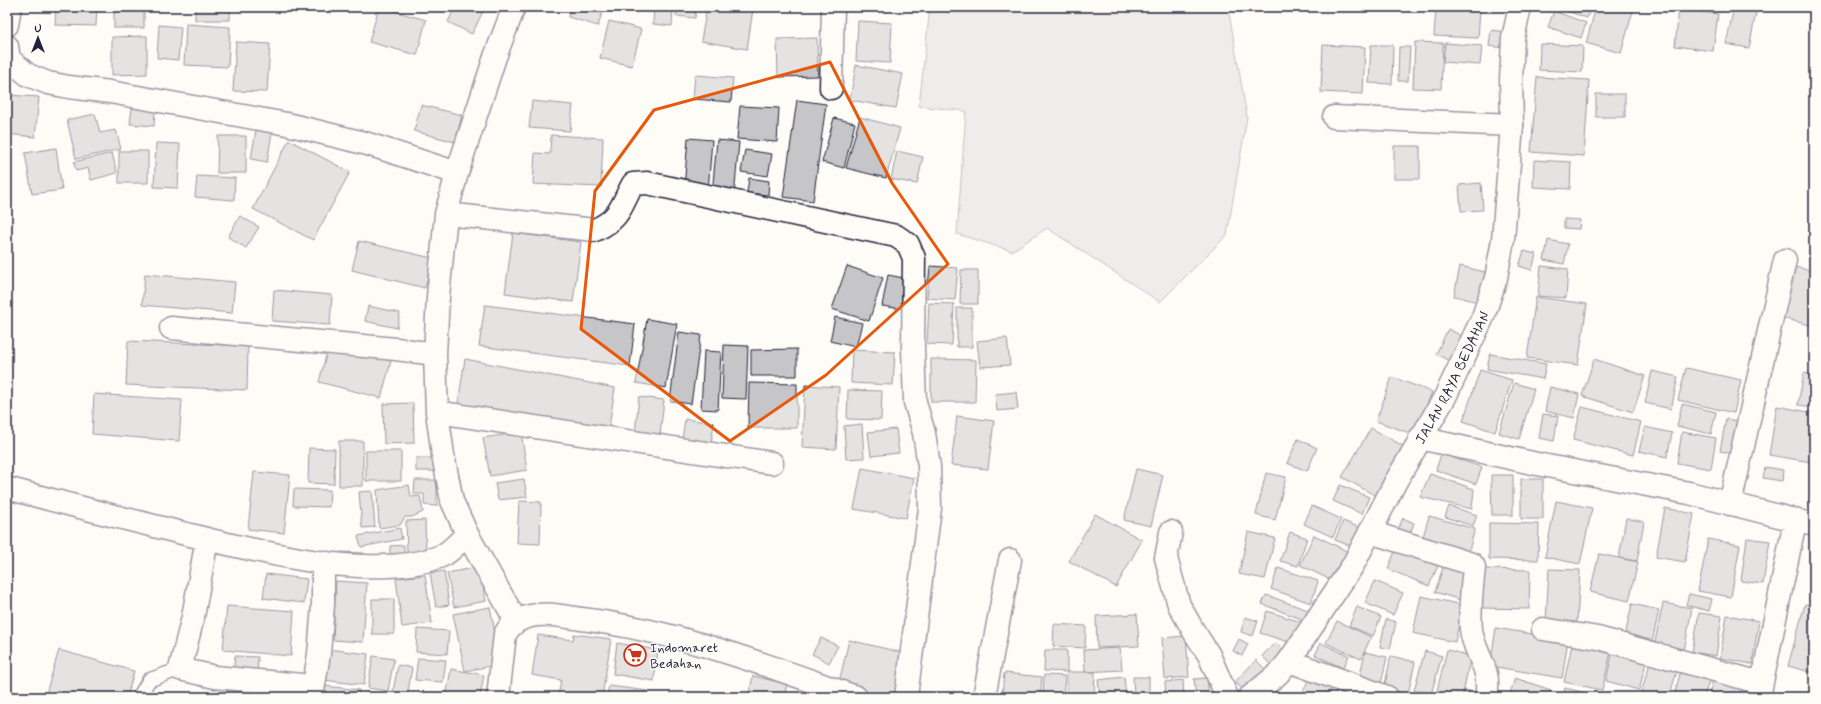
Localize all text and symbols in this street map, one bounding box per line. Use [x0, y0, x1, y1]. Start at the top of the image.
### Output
north arrow [18, 18, 58, 58]
text: U [34, 22, 42, 36]
street label: JALAN RAYA BEDAHAN [1412, 309, 1494, 447]
place label: Indomaret Bedahan [650, 639, 718, 673]
supermarket icon: Indomaret Bedahan [622, 642, 648, 668]

